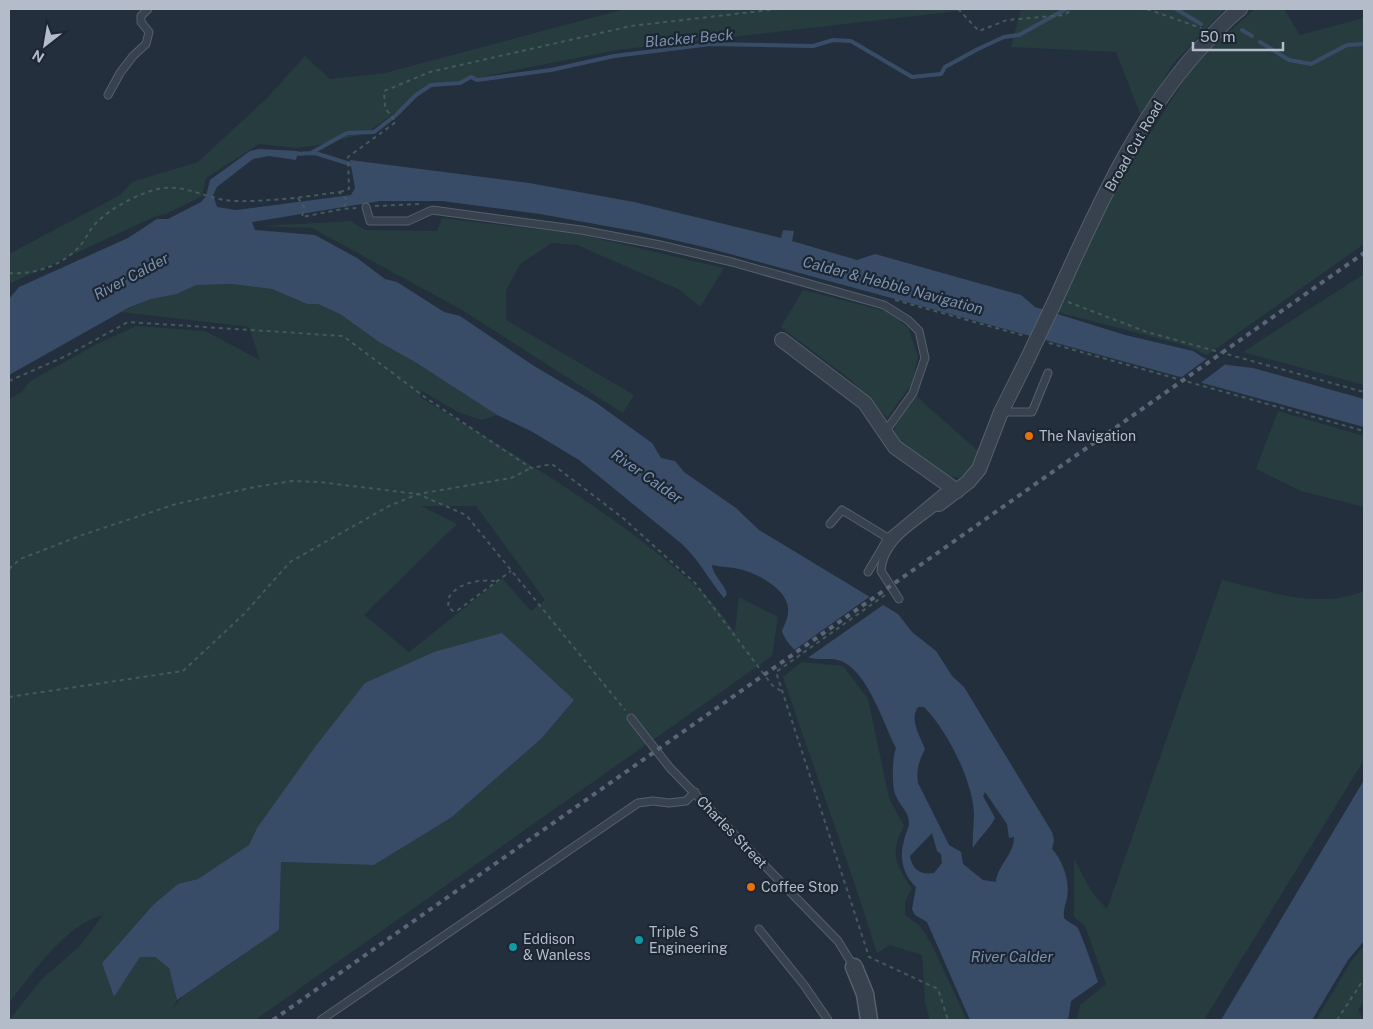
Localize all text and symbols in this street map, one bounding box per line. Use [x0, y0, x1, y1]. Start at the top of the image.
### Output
north arrow [20, 20, 70, 70]
scale bar [1193, 20, 1283, 52]
water label: Blacker Beck [644, 26, 735, 50]
text: 50 m [1200, 28, 1235, 45]
text: N [29, 46, 47, 66]
street label: Broad Cut Road [1102, 98, 1166, 194]
water label: River Calder [91, 249, 172, 303]
water label: Calder & Hebble Navigation [801, 253, 985, 317]
place label: The Navigation [1039, 428, 1136, 444]
marker: The Navigation [1023, 430, 1035, 442]
water label: River Calder [608, 445, 686, 507]
street label: Charles Street [694, 793, 770, 871]
place label: Coffee Stop [761, 879, 839, 895]
marker: Coffee Stop [745, 881, 757, 893]
place label: Triple S Engineering [649, 924, 728, 956]
place label: Eddison & Wanless [523, 931, 590, 963]
marker: Triple S Engineering [633, 934, 645, 946]
marker: Eddison & Wanless [507, 941, 519, 953]
water label: River Calder [971, 948, 1054, 965]

